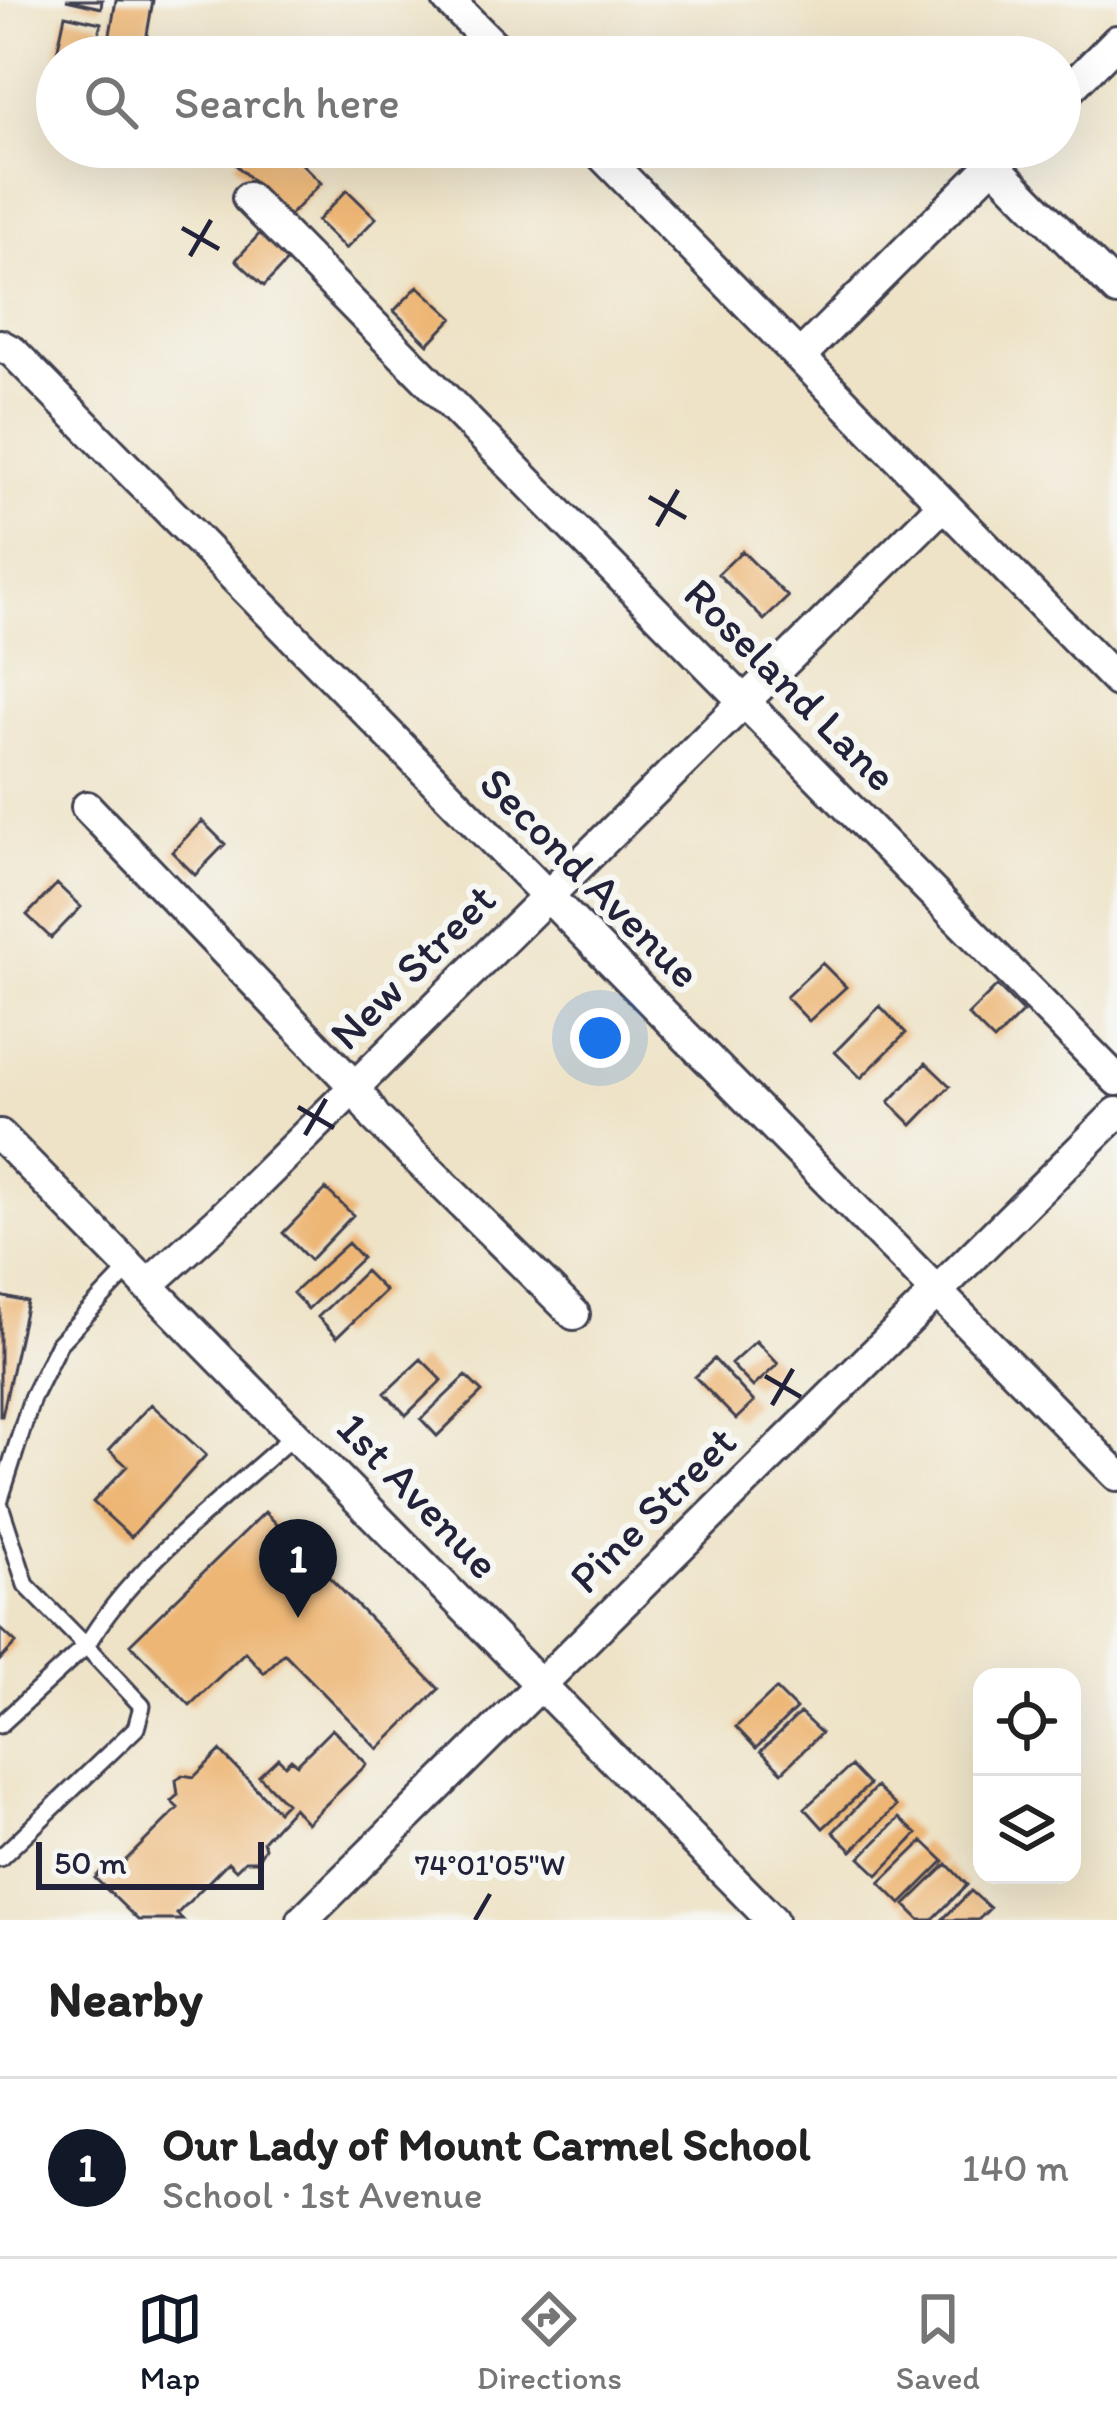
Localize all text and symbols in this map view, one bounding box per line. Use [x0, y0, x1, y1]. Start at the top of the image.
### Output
search box [36, 36, 1081, 168]
icon: search [78, 69, 144, 135]
text: Search here [174, 75, 400, 129]
street label: Roseland Lane [673, 566, 909, 802]
street label: Second Avenue [469, 755, 713, 999]
street label: New Street [318, 872, 506, 1060]
your location [570, 1008, 630, 1068]
street label: 1st Avenue [326, 1400, 512, 1590]
street label: Pine Street [557, 1414, 747, 1604]
pin: 1 [259, 1519, 337, 1618]
map controls [973, 1668, 1081, 1884]
button: locate [973, 1668, 1081, 1776]
button: layers [973, 1776, 1081, 1884]
scale bar [36, 1836, 264, 1889]
text: 50 m [54, 1843, 127, 1882]
text: 74°01'05"W [415, 1846, 565, 1883]
text: Nearby [48, 1968, 203, 2029]
text: Our Lady of Mount Carmel School [162, 2117, 810, 2171]
text: 1 [78, 2144, 96, 2191]
text: 140 m [962, 2144, 1069, 2191]
text: School · 1st Avenue [162, 2171, 482, 2218]
tab: Map [137, 2286, 203, 2397]
tab: Directions [477, 2286, 622, 2397]
tab: Saved [896, 2286, 980, 2397]

